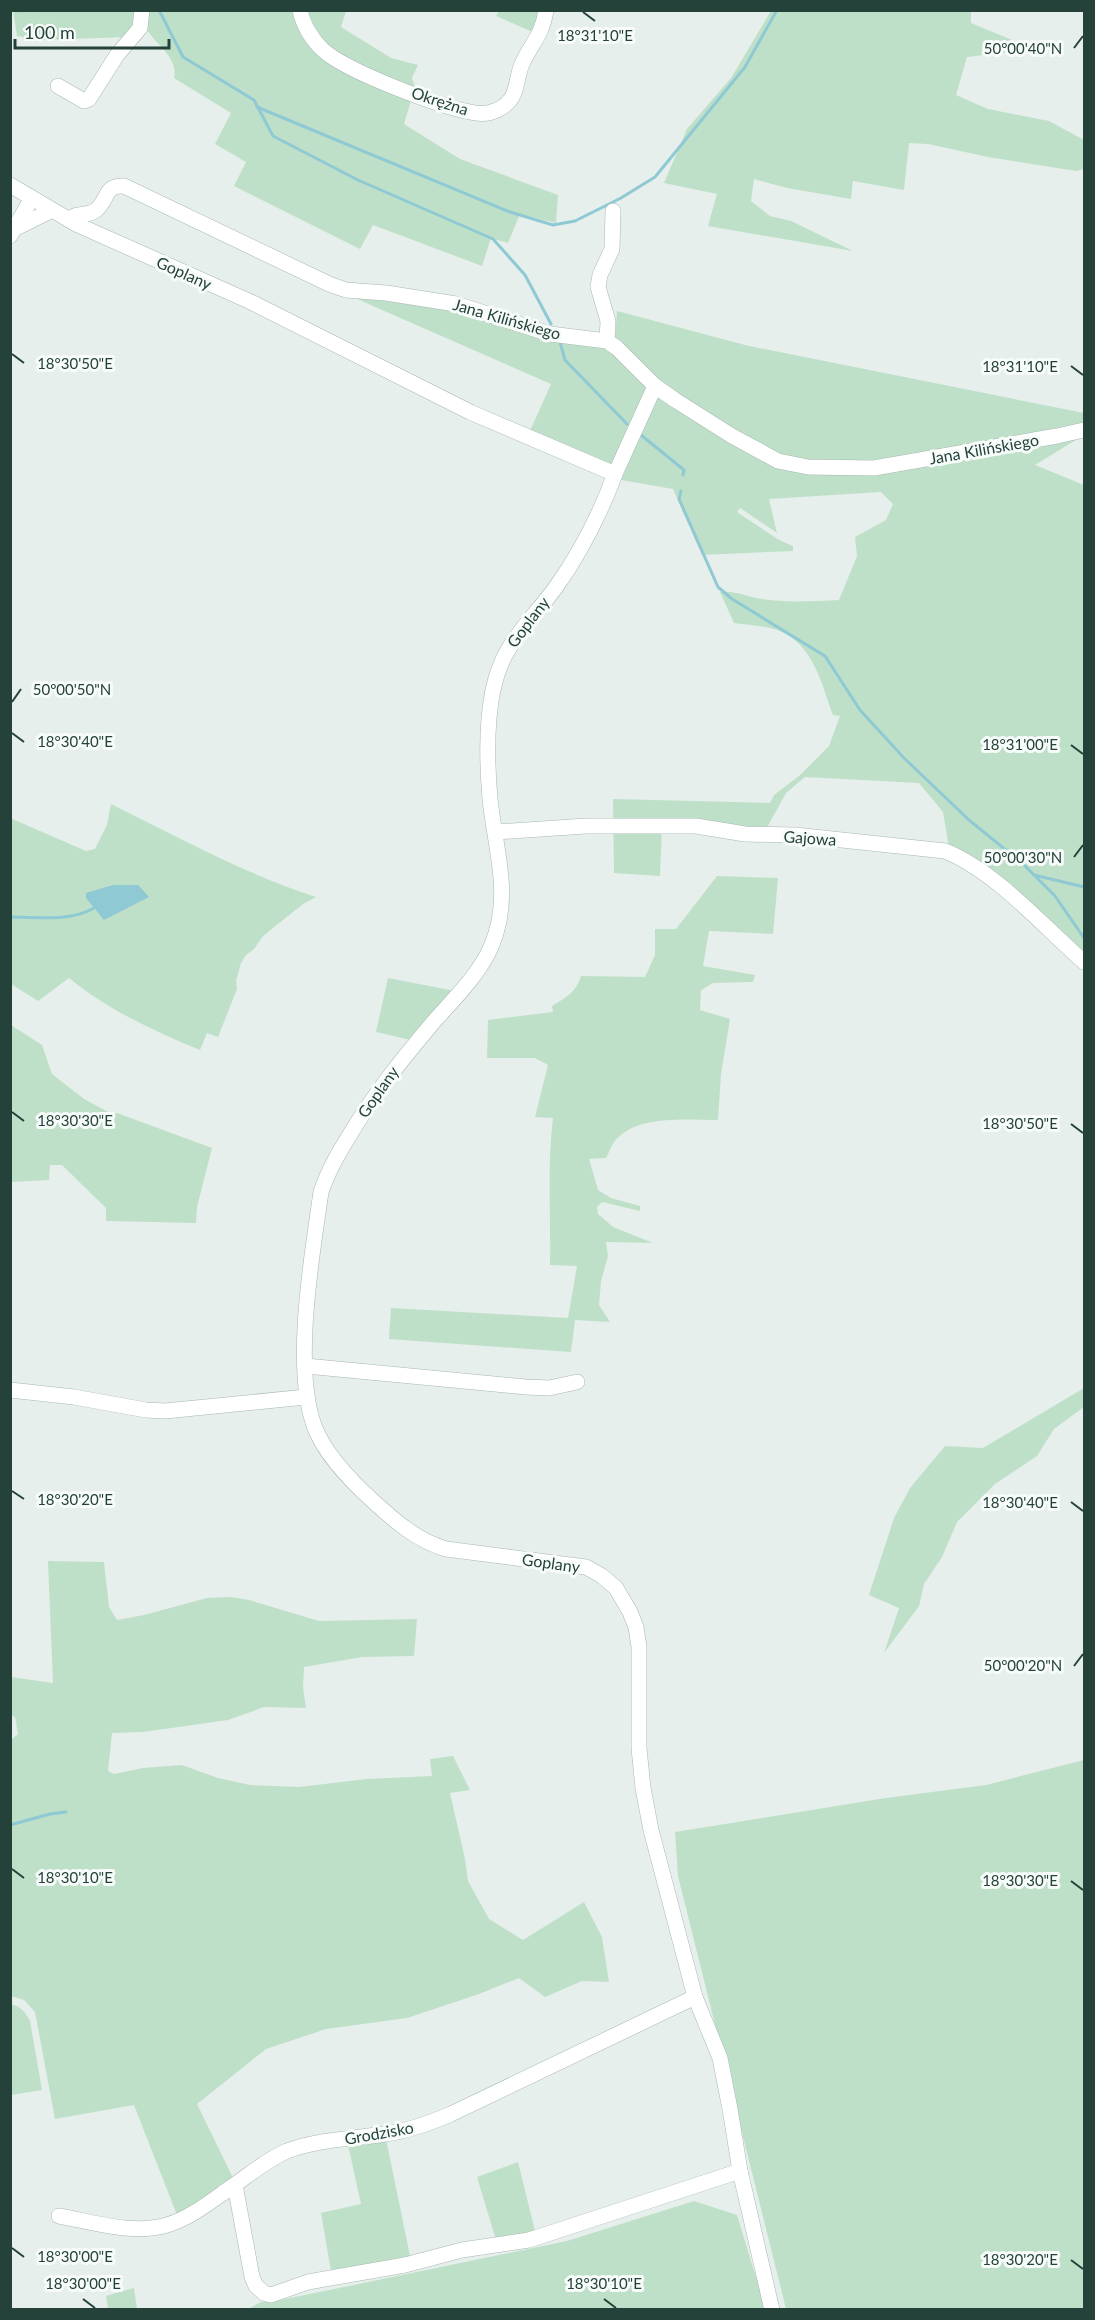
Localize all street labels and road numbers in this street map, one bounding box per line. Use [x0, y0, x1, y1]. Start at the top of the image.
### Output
street label: Okrężna [409, 82, 471, 119]
street label: Goplany [154, 252, 215, 293]
street label: Jana Kilińskiego [451, 294, 563, 343]
street label: Jana Kilińskiego [928, 430, 1040, 467]
street label: Goplany [502, 592, 553, 651]
street label: Gajowa [783, 826, 837, 849]
street label: Goplany [353, 1062, 403, 1121]
street label: Goplany [521, 1549, 582, 1576]
street label: Grodzisko [343, 2117, 415, 2148]

